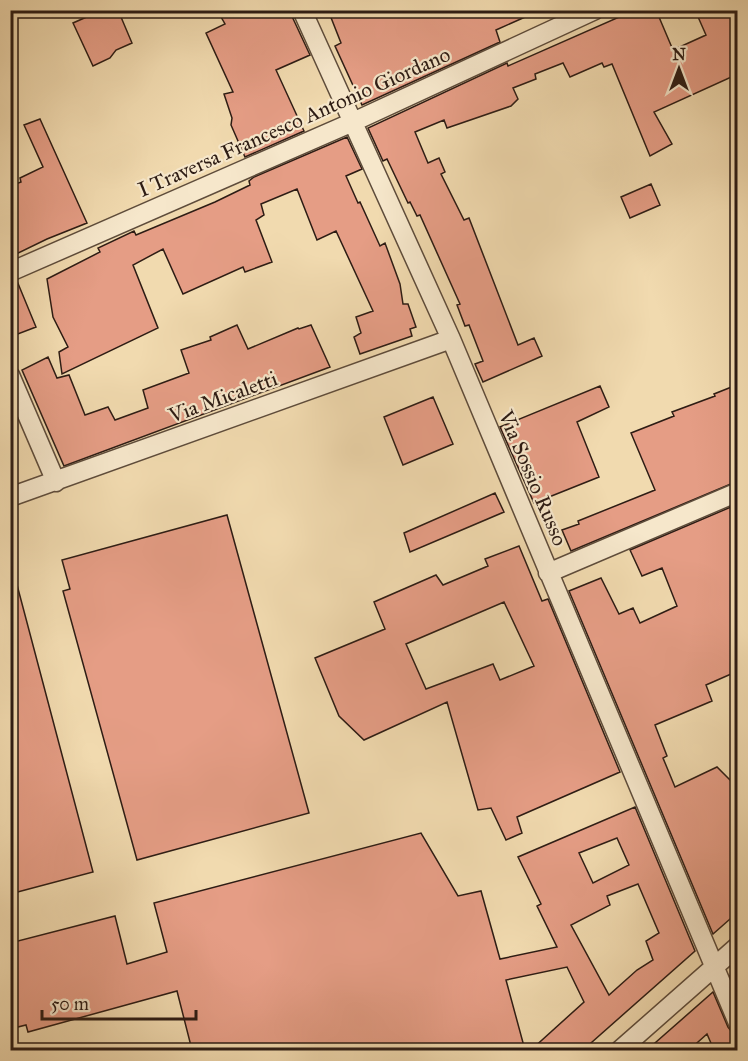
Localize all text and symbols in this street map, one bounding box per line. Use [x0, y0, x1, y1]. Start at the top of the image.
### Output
north arrow [649, 39, 709, 99]
street label: I Traversa Francesco Antonio Giordano [134, 41, 454, 203]
text: N [672, 45, 686, 64]
street label: Via Micaletti [164, 365, 281, 429]
street label: Via Sossio Russo [492, 405, 573, 550]
scale bar [42, 983, 196, 1021]
text: 50 m [51, 993, 89, 1015]

